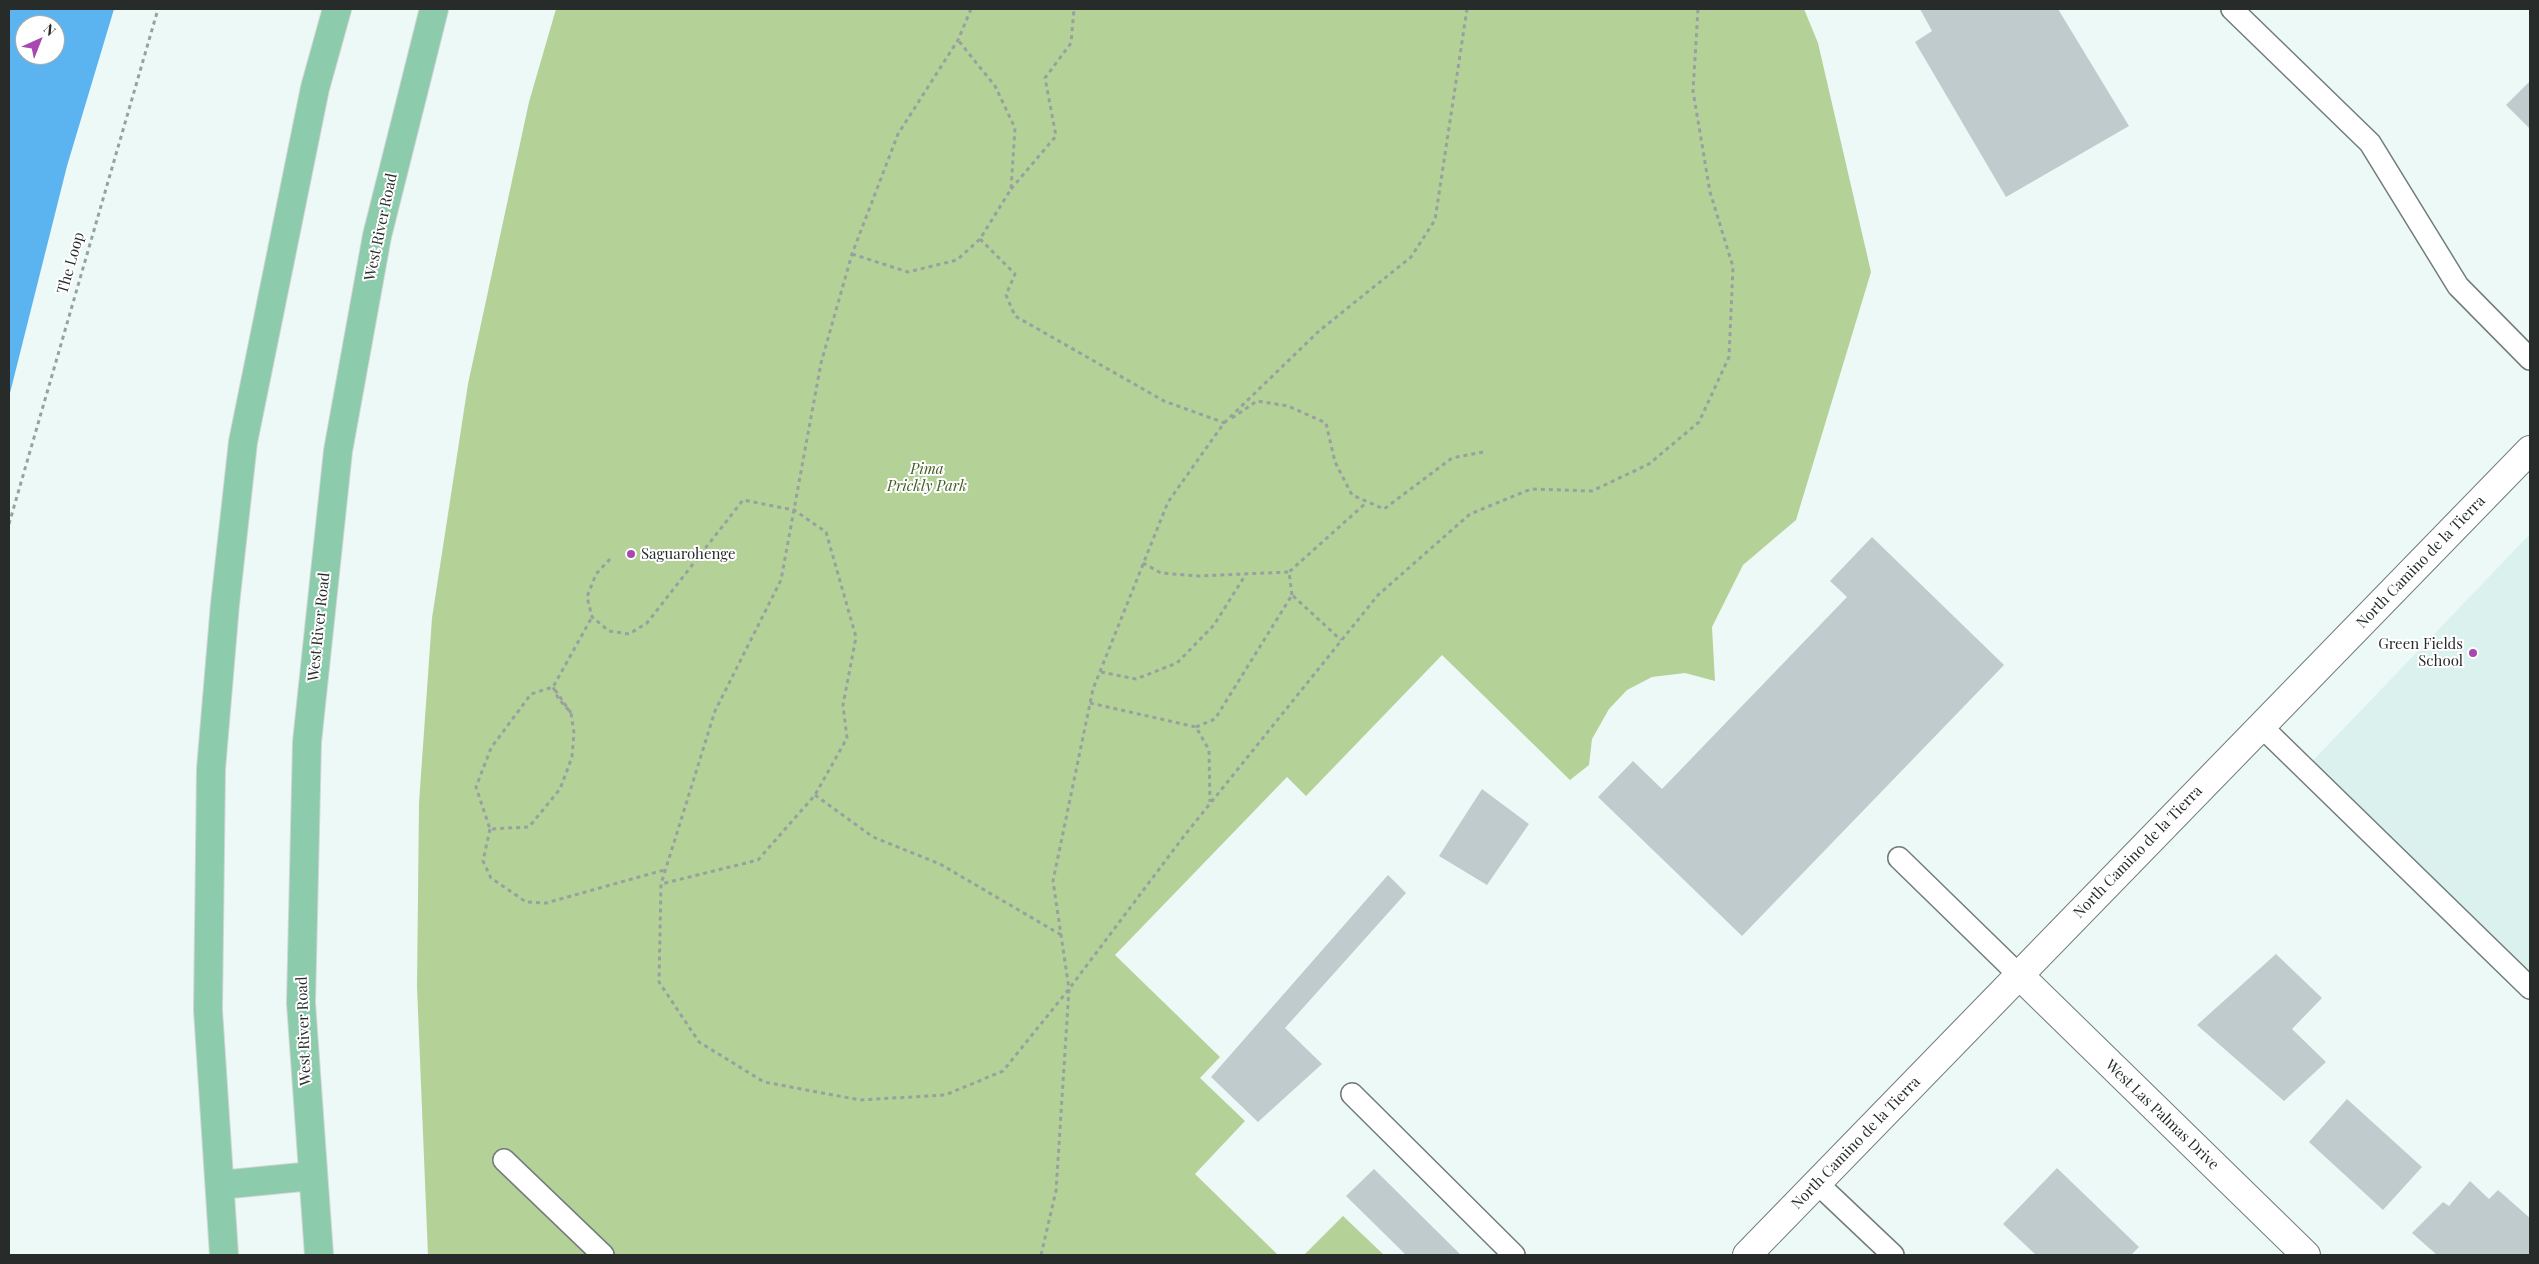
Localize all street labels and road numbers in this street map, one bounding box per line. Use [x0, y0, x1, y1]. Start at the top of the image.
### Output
street label: West River Road [361, 172, 401, 282]
street label: The Loop [54, 230, 88, 296]
street label: North Camino de la Tierra [2353, 492, 2489, 632]
street label: West River Road [304, 572, 334, 682]
street label: North Camino de la Tierra [2070, 782, 2206, 922]
street label: West River Road [293, 976, 315, 1086]
street label: West Las Palmas Drive [2101, 1056, 2223, 1174]
street label: North Camino de la Tierra [1788, 1073, 1924, 1213]

